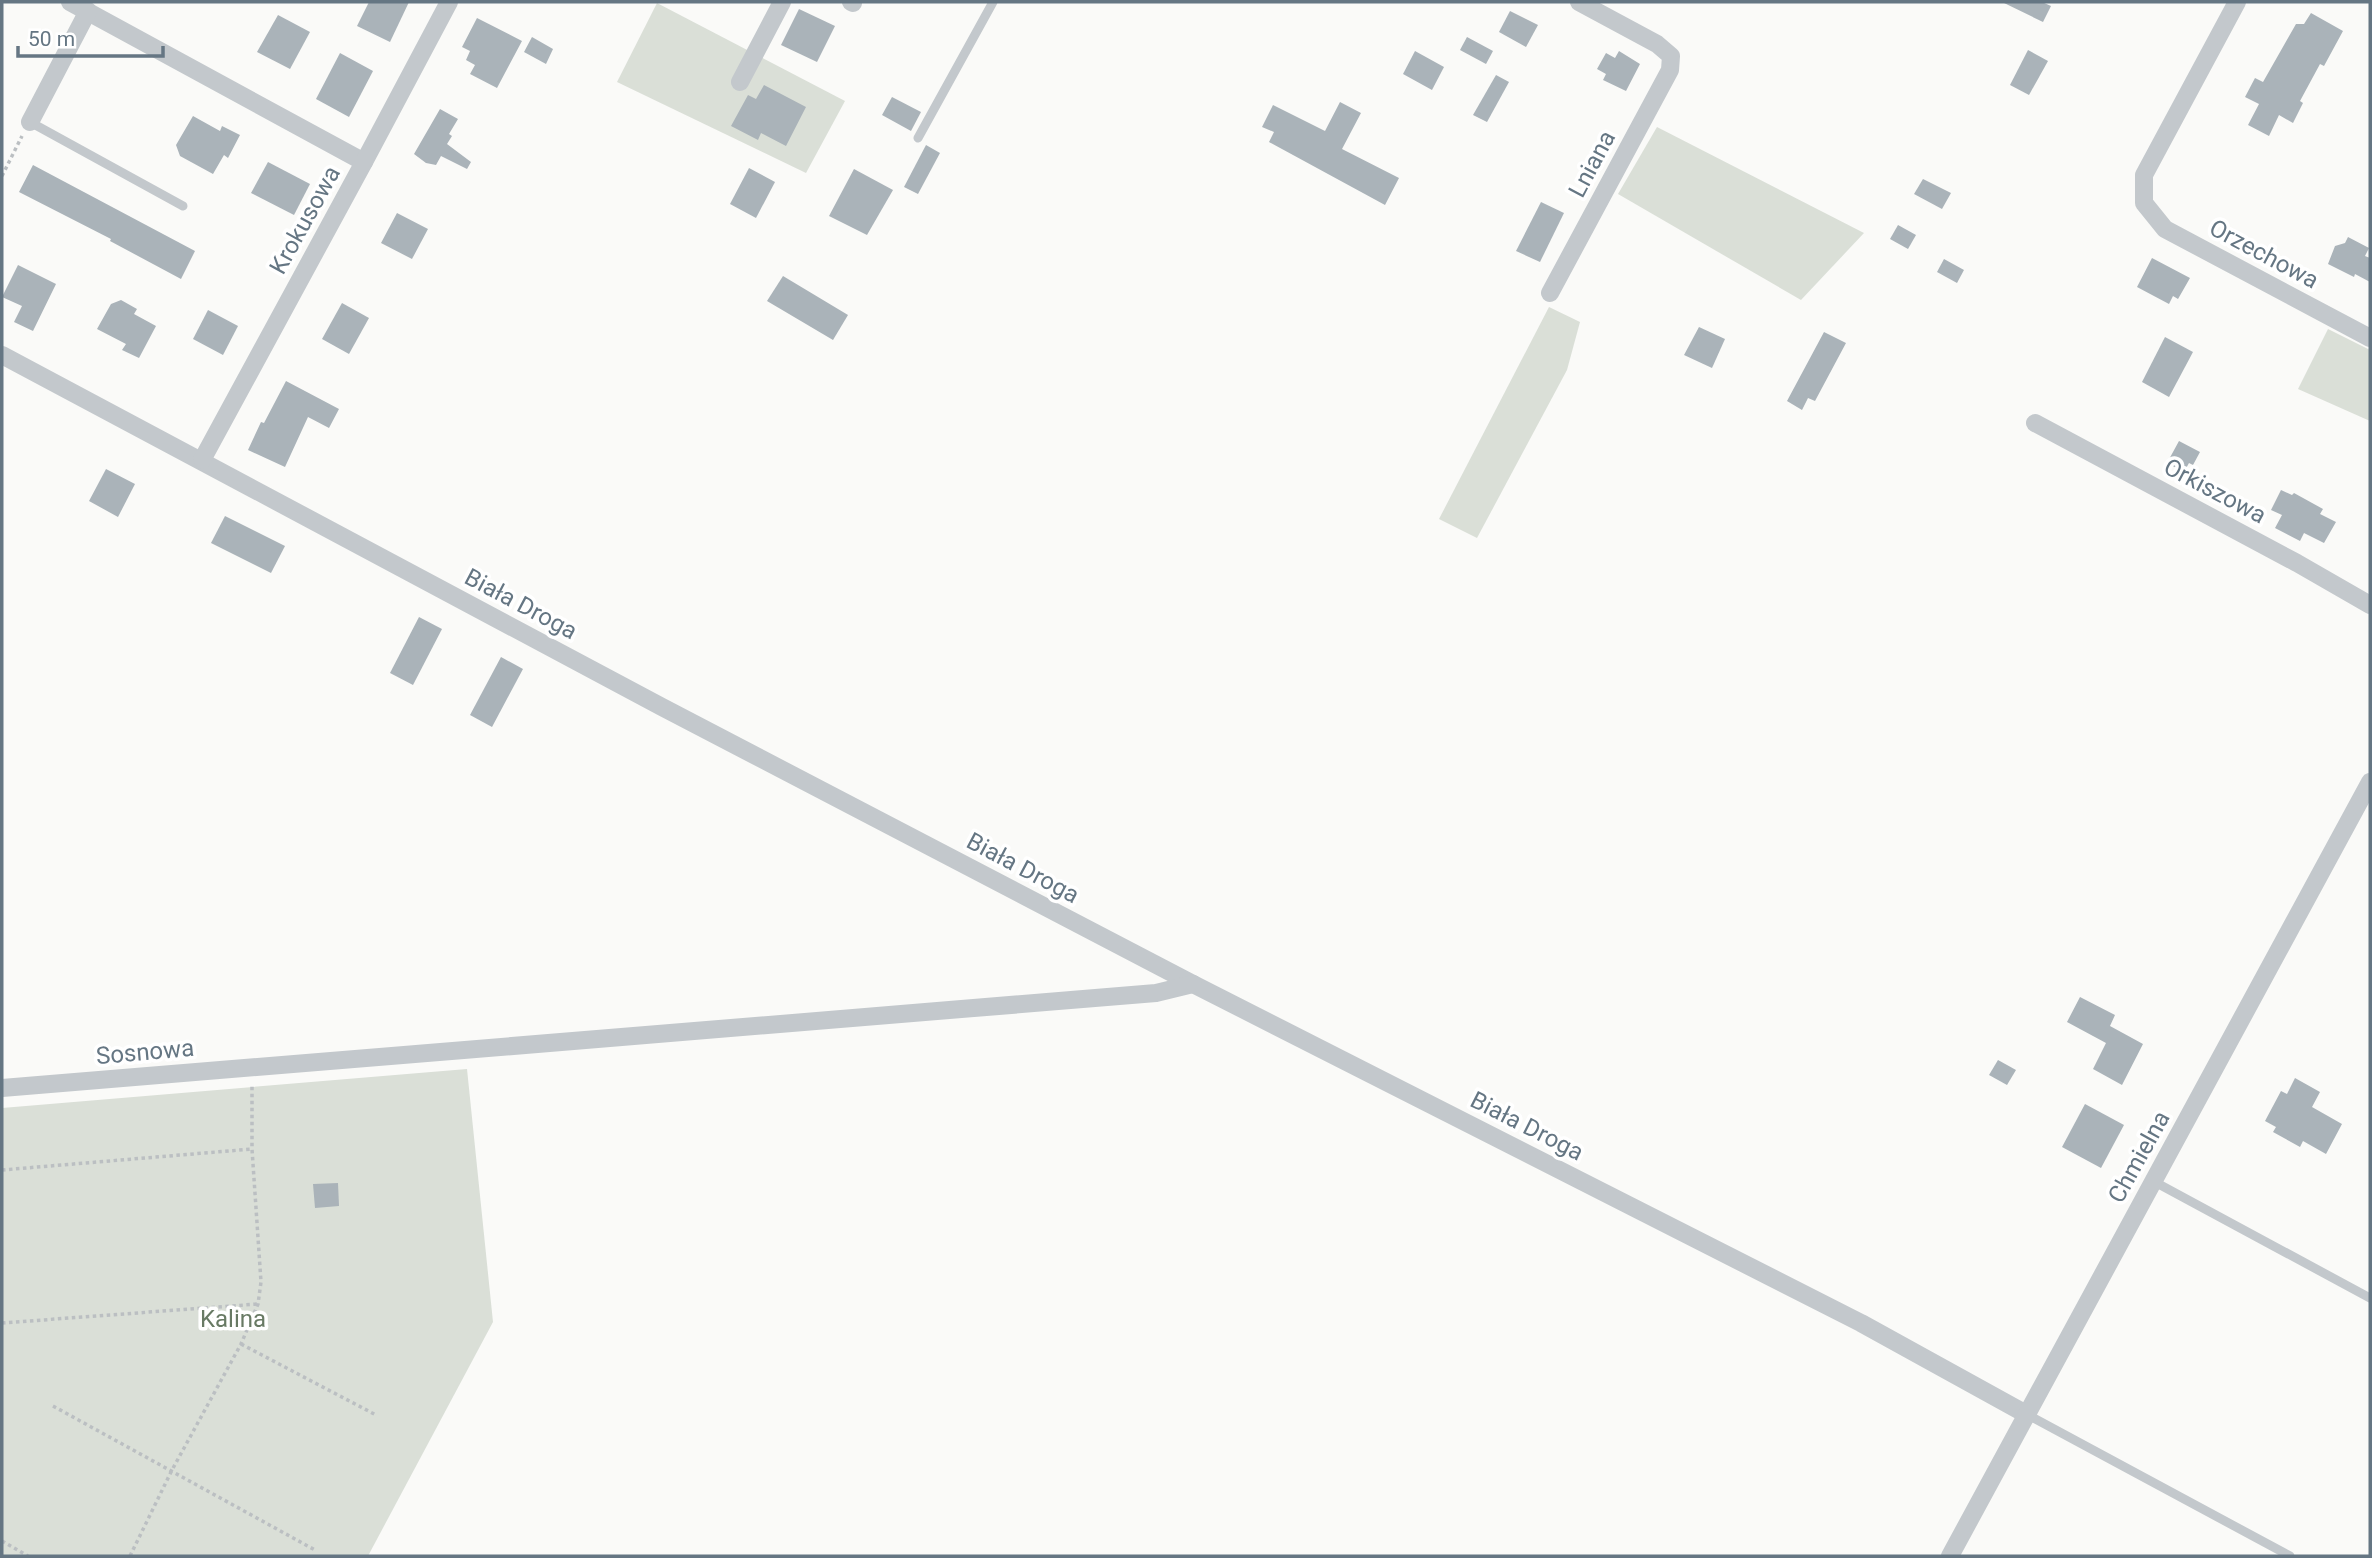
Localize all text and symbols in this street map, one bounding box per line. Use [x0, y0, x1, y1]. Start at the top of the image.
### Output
scale bar [18, 14, 163, 58]
text: 50 m [28, 27, 75, 51]
street label: Lniana [1563, 126, 1621, 202]
street label: Krokusowa [264, 161, 346, 279]
street label: Orzechowa [2205, 214, 2323, 294]
street label: Orkiszowa [2159, 452, 2271, 530]
street label: Biała Droga [460, 563, 582, 645]
street label: Biała Droga [962, 827, 1084, 909]
street label: Sosnowa [95, 1034, 195, 1070]
street label: Biała Droga [1466, 1086, 1588, 1166]
street label: Chmielna [2102, 1106, 2176, 1208]
park label: Kalina [200, 1305, 266, 1333]

